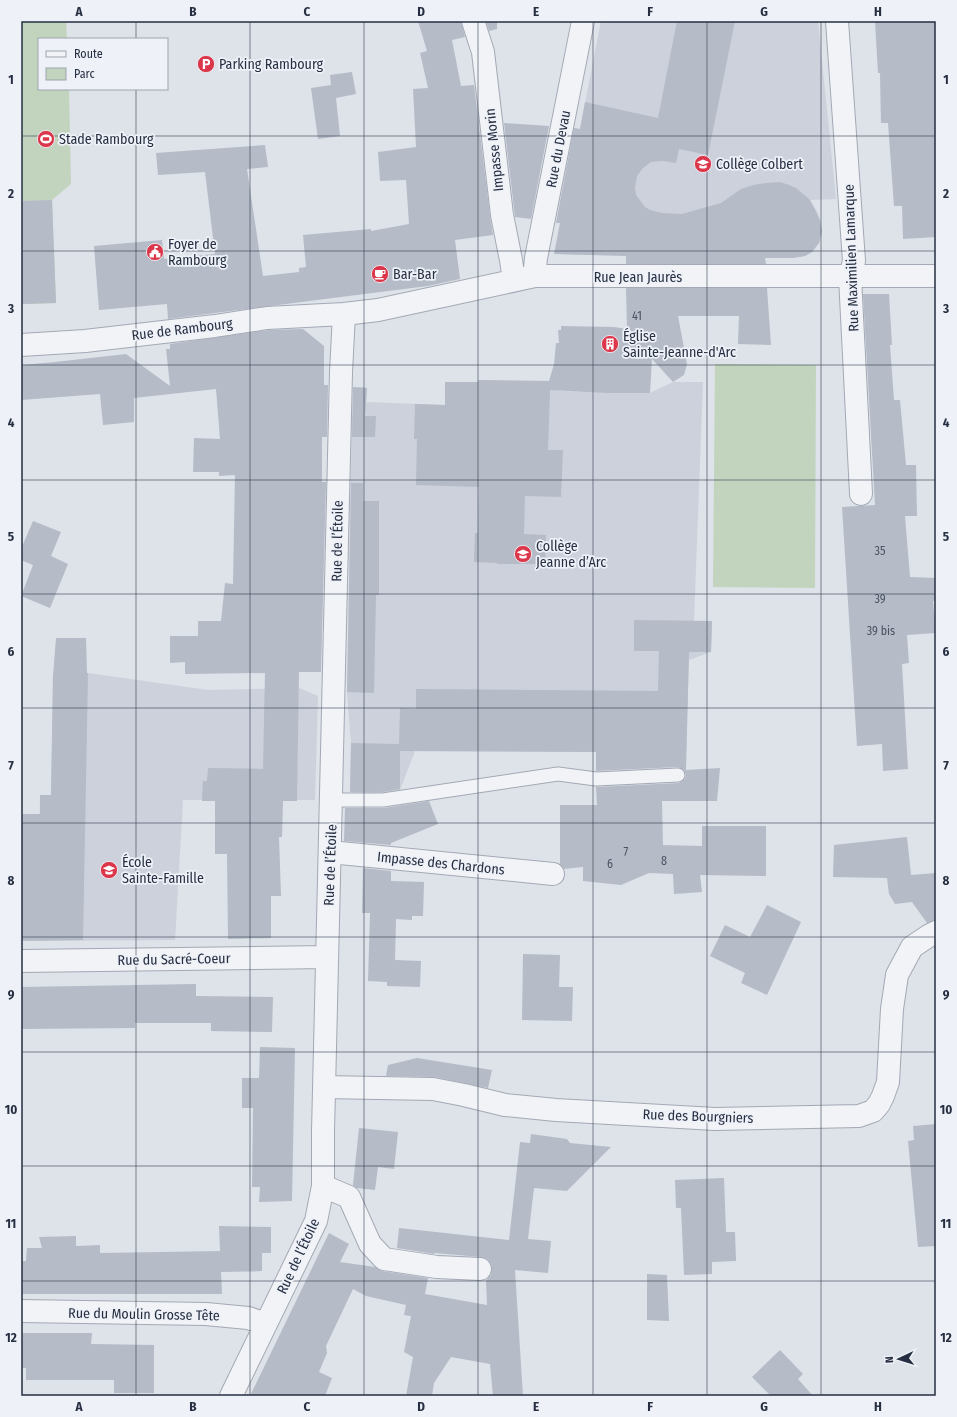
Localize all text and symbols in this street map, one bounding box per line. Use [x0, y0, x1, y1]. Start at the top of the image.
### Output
text: A [74, 4, 83, 19]
text: B [189, 4, 197, 19]
text: C [304, 4, 311, 19]
text: D [417, 4, 425, 19]
text: E [533, 4, 539, 19]
text: F [647, 4, 653, 19]
text: G [760, 4, 768, 19]
text: H [874, 4, 882, 19]
legend [38, 38, 168, 90]
text: Route [74, 47, 103, 61]
parking icon: Parking Rambourg [196, 54, 216, 74]
place label: Parking Rambourg [219, 56, 324, 73]
text: Parc [74, 67, 95, 81]
text: 1 [8, 72, 14, 87]
text: 1 [943, 72, 949, 87]
street label: Impasse Morin [482, 107, 507, 192]
street label: Rue du Devau [543, 109, 574, 189]
sports icon: Stade Rambourg [36, 129, 56, 149]
place label: Stade Rambourg [59, 131, 154, 148]
school or university icon: Collège Colbert [693, 154, 713, 174]
place label: Collège Colbert [716, 156, 803, 173]
street label: Rue Maximilien Lamarque [840, 184, 863, 332]
text: 2 [7, 186, 14, 201]
text: 2 [942, 186, 949, 201]
place label: Foyer de Rambourg [168, 236, 227, 269]
public building icon: Foyer de Rambourg [145, 242, 165, 262]
cafe icon: Bar-Bar [370, 264, 390, 284]
place label: Bar-Bar [393, 266, 437, 283]
street label: Rue Jean Jaurès [594, 269, 682, 286]
text: 3 [7, 301, 14, 316]
text: 3 [942, 301, 949, 316]
house number: 41 [632, 309, 642, 323]
street label: Rue de Rambourg [131, 315, 234, 344]
place label: Église Sainte-Jeanne-d'Arc [623, 327, 736, 361]
building icon: Église Sainte-Jeanne-d'Arc [600, 334, 620, 354]
text: 4 [8, 415, 15, 430]
text: 4 [943, 415, 950, 430]
street label: Rue de l’Étoile [327, 500, 347, 582]
text: 5 [8, 529, 14, 544]
text: 5 [943, 529, 949, 544]
place label: Collège Jeanne d’Arc [536, 538, 606, 571]
school or university icon: Collège Jeanne d’Arc [513, 544, 533, 564]
house number: 35 [875, 544, 886, 558]
house number: 39 [874, 592, 886, 606]
house number: 39 bis [867, 624, 895, 638]
text: 6 [8, 644, 15, 659]
text: 6 [943, 644, 950, 659]
text: 7 [8, 758, 14, 773]
text: 7 [943, 758, 949, 773]
street label: Rue de l’Étoile [320, 824, 340, 906]
house number: 7 [624, 845, 629, 859]
street label: Impasse des Chardons [376, 848, 506, 879]
place label: École Sainte-Famille [122, 853, 204, 887]
house number: 8 [661, 854, 667, 868]
house number: 6 [607, 857, 613, 871]
school or university icon: École Sainte-Famille [99, 860, 119, 880]
text: 8 [8, 873, 15, 888]
text: 8 [943, 873, 950, 888]
street label: Rue du Sacré-Coeur [117, 950, 231, 969]
text: 9 [8, 987, 15, 1002]
text: 9 [943, 987, 950, 1002]
text: 10 [5, 1102, 17, 1117]
text: 10 [940, 1102, 952, 1117]
street label: Rue des Bourgniers [642, 1106, 754, 1127]
street label: Rue de l’Étoile [273, 1215, 323, 1297]
text: 11 [6, 1216, 16, 1231]
text: 11 [941, 1216, 951, 1231]
street label: Rue du Moulin Grosse Tête [68, 1305, 220, 1324]
text: 12 [5, 1330, 17, 1345]
text: 12 [940, 1330, 952, 1345]
north arrow [879, 1339, 919, 1379]
text: N [883, 1356, 896, 1363]
text: A [74, 1399, 83, 1414]
text: B [189, 1399, 197, 1414]
text: C [304, 1399, 311, 1414]
text: D [417, 1399, 425, 1414]
text: E [533, 1399, 539, 1414]
text: F [647, 1399, 653, 1414]
text: G [760, 1399, 768, 1414]
text: H [874, 1399, 882, 1414]

